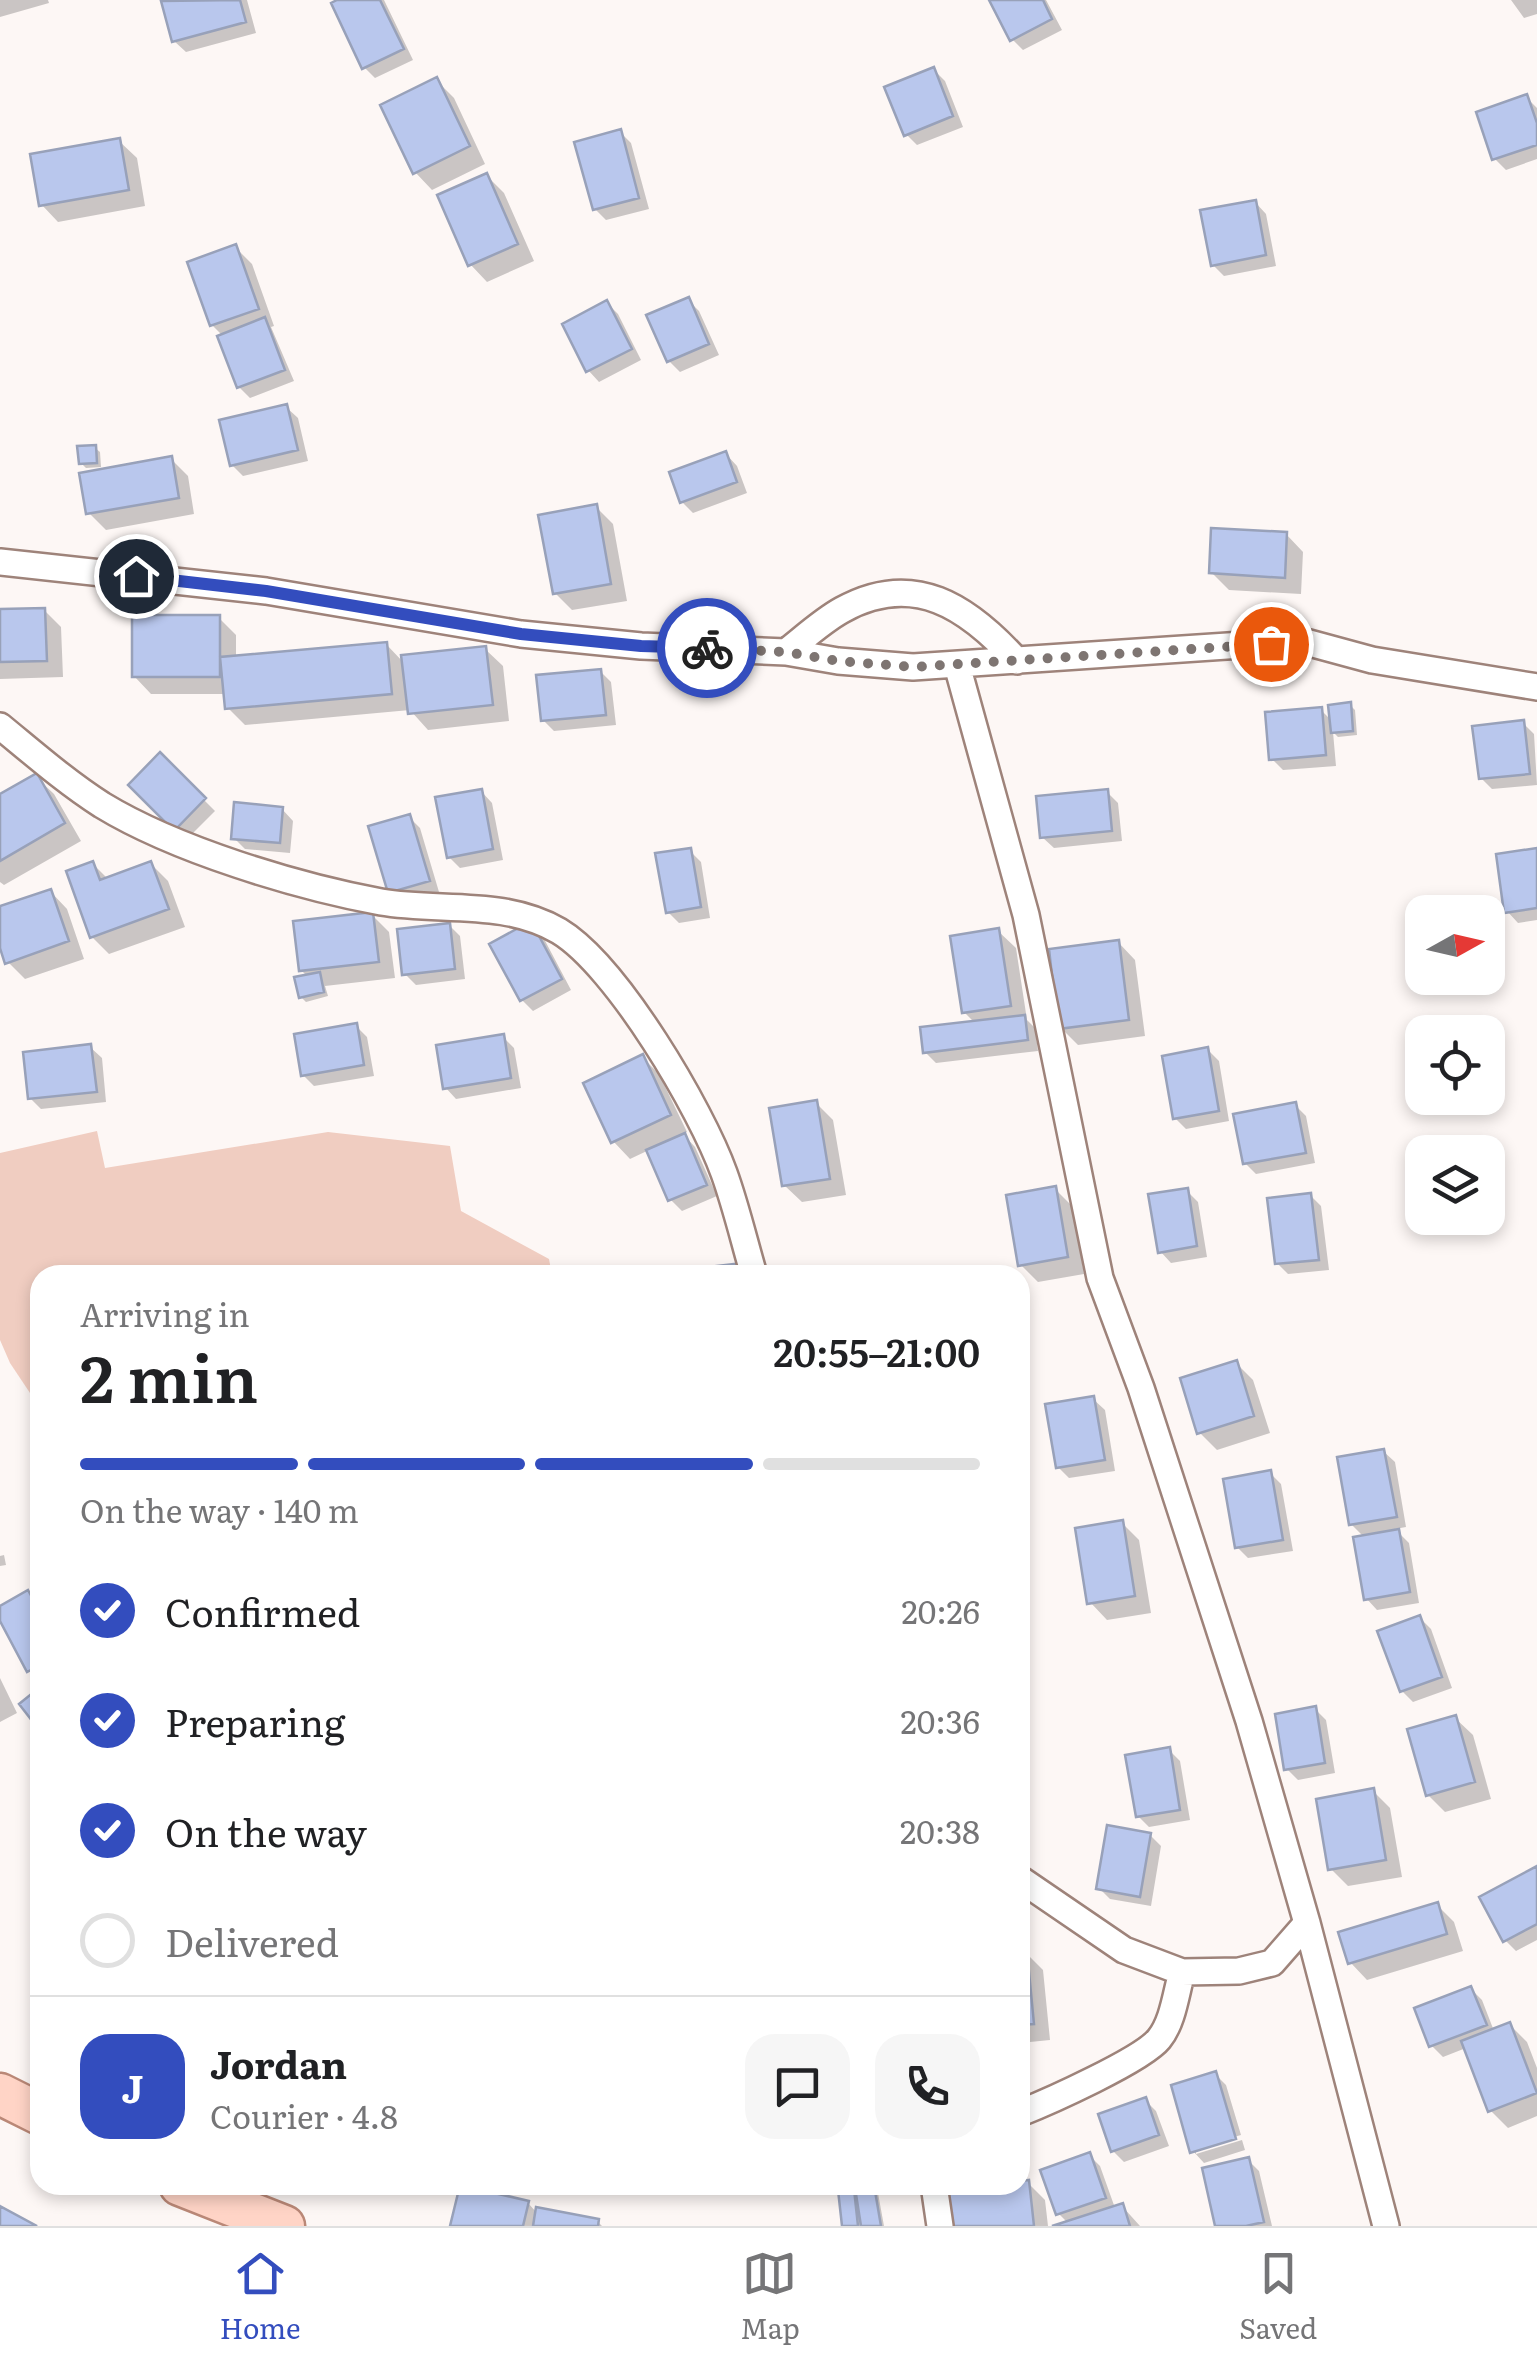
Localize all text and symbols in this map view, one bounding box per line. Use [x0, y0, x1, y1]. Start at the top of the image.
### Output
pin [94, 534, 179, 619]
icon: home [109, 549, 164, 604]
courier [657, 598, 757, 698]
pin [1229, 602, 1314, 687]
icon: bag [1244, 617, 1299, 672]
icon: bike [680, 621, 735, 676]
north arrow [1405, 895, 1505, 995]
map controls [1405, 895, 1505, 1235]
button: locate [1405, 1015, 1505, 1115]
button: layers [1405, 1135, 1505, 1235]
text: Arriving in [80, 1289, 250, 1337]
text: 20:55–21:00 [773, 1322, 980, 1379]
text: 2 min [80, 1326, 258, 1423]
text: On the way · 140 m [80, 1485, 359, 1533]
text: Confirmed [165, 1582, 360, 1639]
icon: check [80, 1583, 135, 1638]
text: 20:26 [902, 1586, 980, 1634]
text: Preparing [165, 1692, 345, 1749]
icon: check [80, 1693, 135, 1748]
text: 20:36 [900, 1696, 980, 1744]
text: On the way [165, 1802, 367, 1859]
icon: check [80, 1803, 135, 1858]
text: 20:38 [900, 1806, 980, 1854]
text: Delivered [165, 1912, 339, 1969]
text: Jordan [210, 2034, 347, 2091]
button: chat [745, 2034, 850, 2139]
button: phone [875, 2034, 980, 2139]
text: J [122, 2058, 143, 2115]
text: Courier · 4.8 [210, 2091, 398, 2139]
tab: Home [220, 2246, 301, 2348]
tab: Map [740, 2246, 800, 2348]
tab: Saved [1239, 2246, 1317, 2348]

